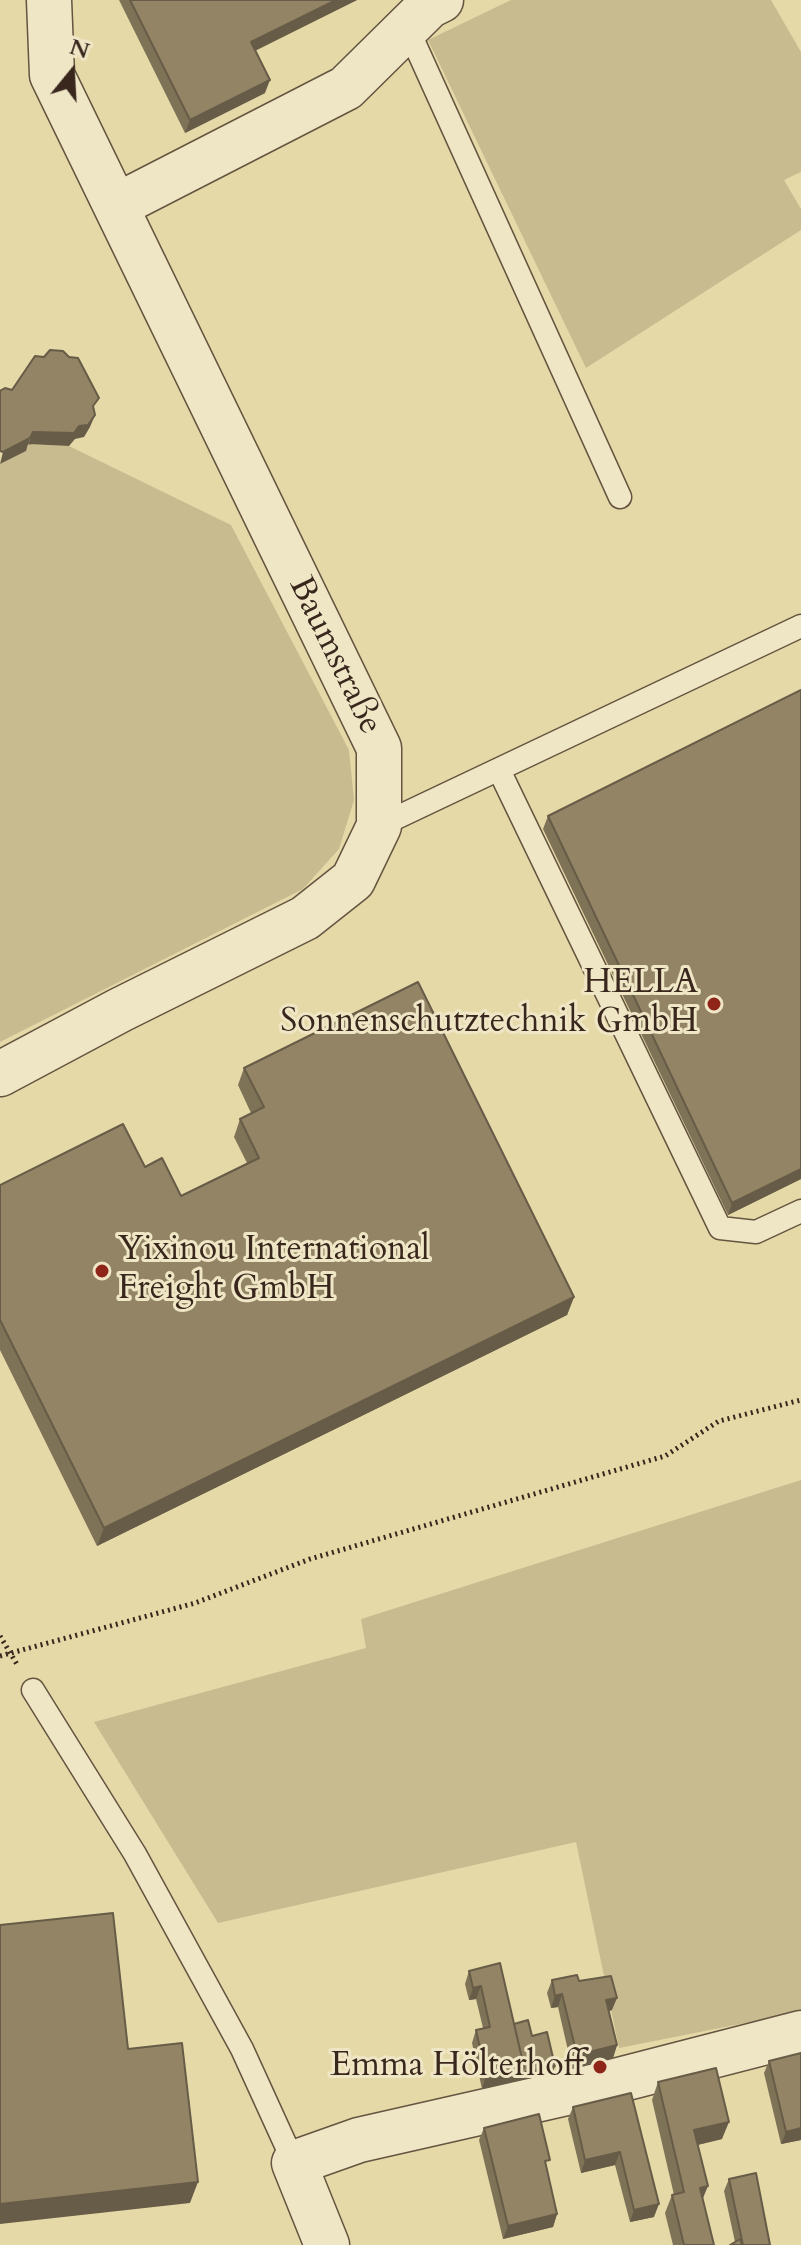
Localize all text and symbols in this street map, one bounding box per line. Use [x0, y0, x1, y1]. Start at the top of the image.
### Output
north arrow [32, 32, 112, 112]
text: N [66, 32, 93, 66]
street label: Baumstraße [278, 571, 390, 741]
place label: HELLA Sonnenschutztechnik GmbH [280, 964, 698, 1044]
marker: HELLA Sonnenschutztechnik GmbH [705, 995, 723, 1013]
place label: Yixinou International Freight GmbH [118, 1231, 430, 1310]
marker: Yixinou International Freight GmbH [93, 1262, 111, 1280]
place label: Emma Hölterhoff [330, 2047, 584, 2087]
marker: Emma Hölterhoff [591, 2058, 609, 2076]

